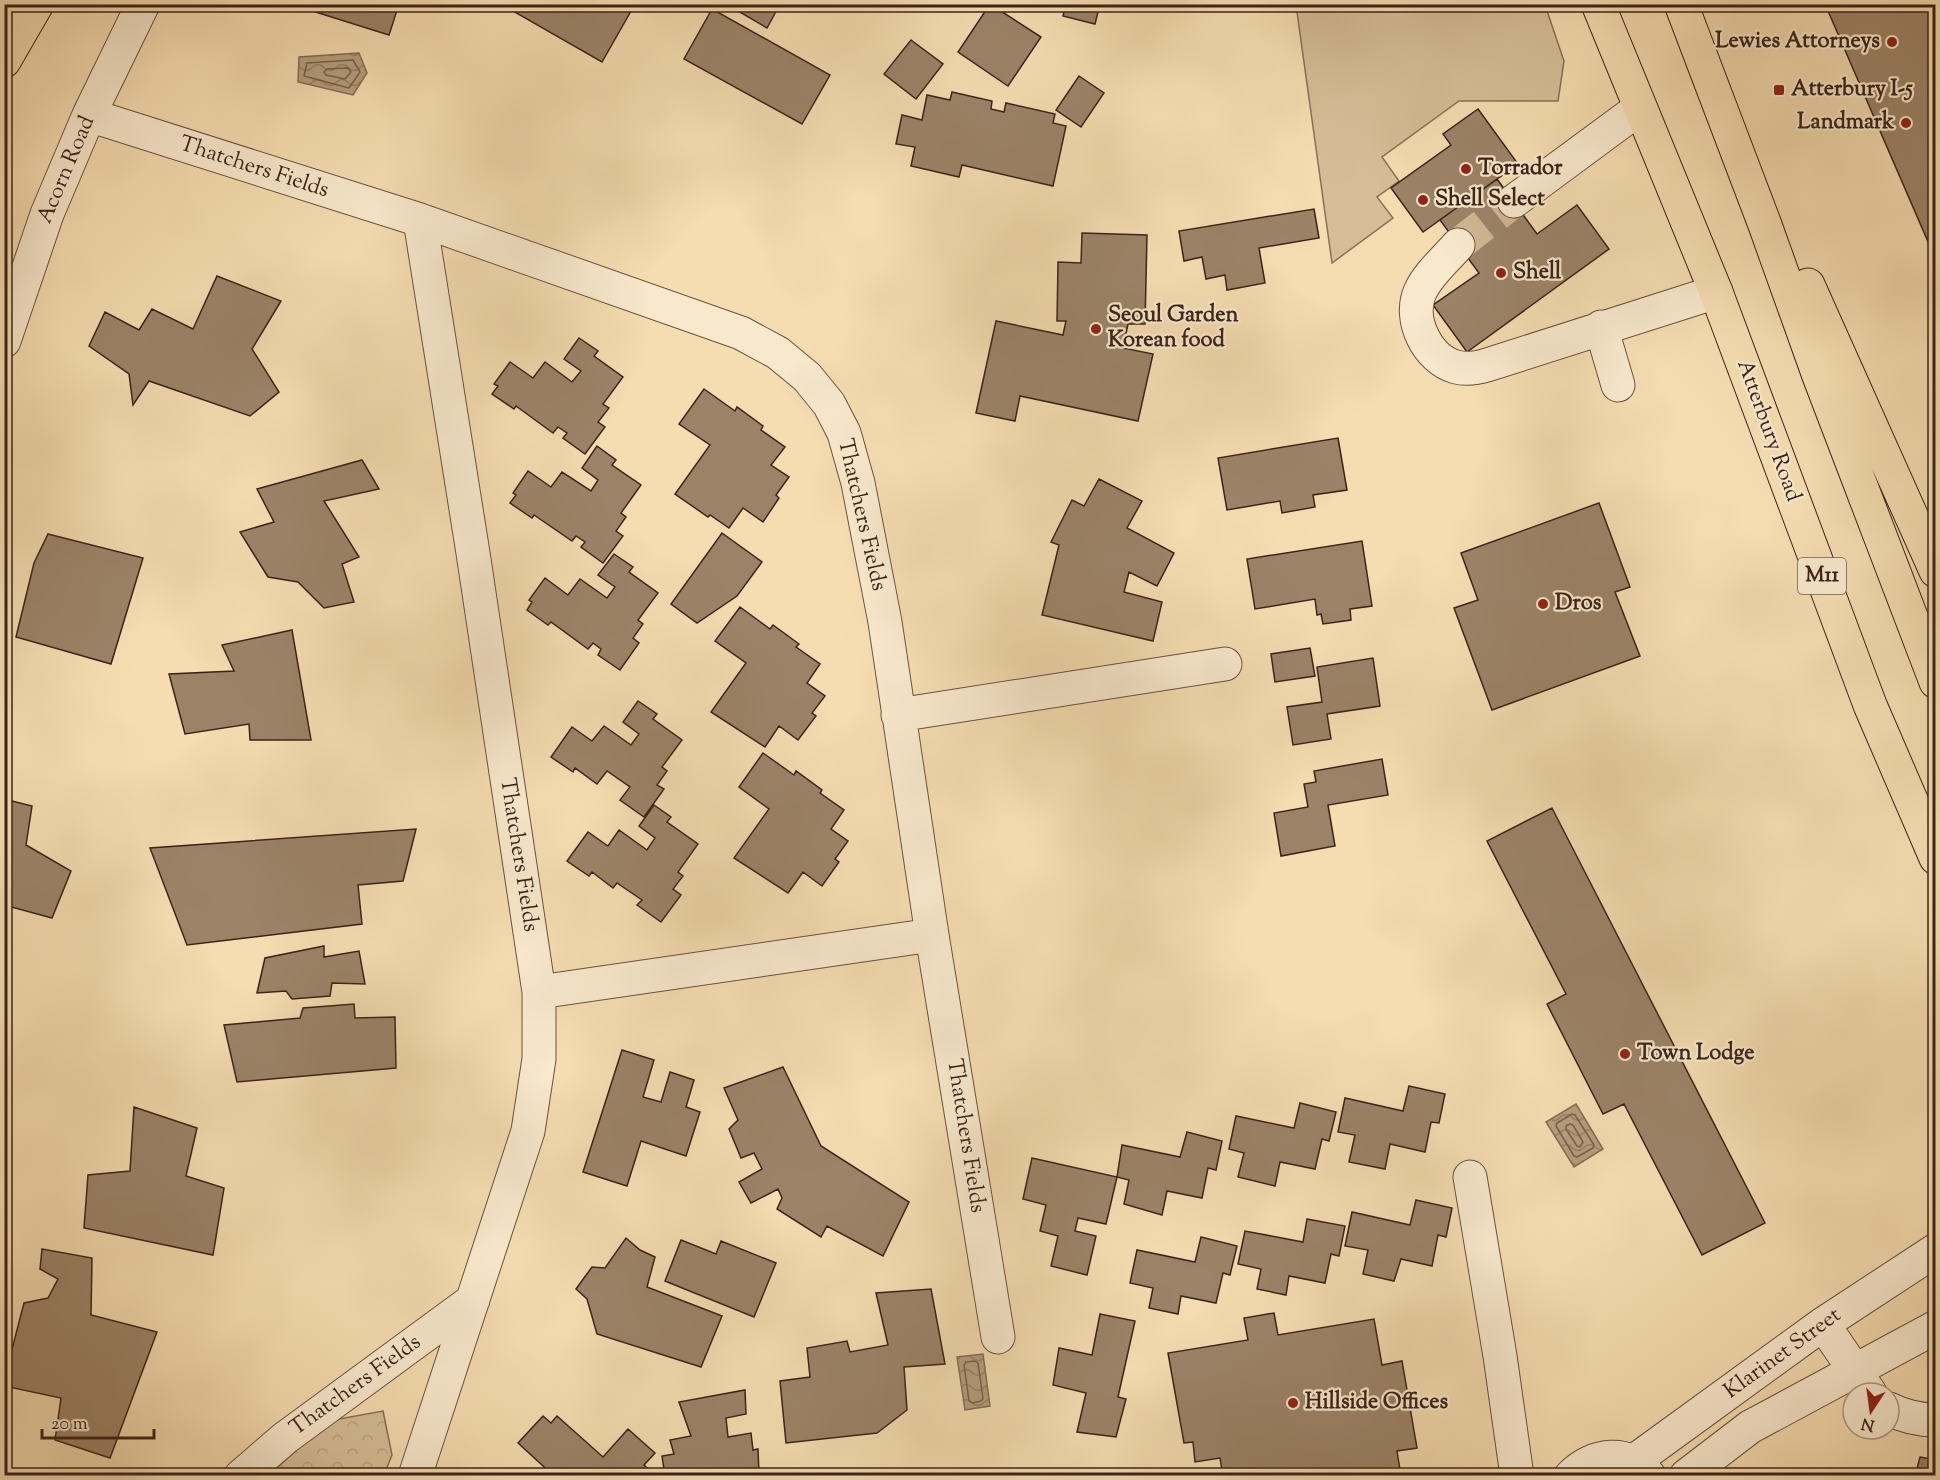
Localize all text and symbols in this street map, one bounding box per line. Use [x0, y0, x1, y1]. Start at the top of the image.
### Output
place label: Lewies Attorneys [1715, 26, 1880, 58]
marker: Lewies Attorneys [1885, 35, 1899, 49]
place label: Atterbury I-5 [1791, 74, 1913, 106]
marker: Atterbury I-5 [1772, 83, 1786, 97]
place label: Landmark [1797, 107, 1894, 139]
street label: Acorn Road [30, 111, 104, 229]
marker: Landmark [1899, 116, 1913, 130]
street label: Thatchers Fields [175, 129, 333, 207]
place label: Torrador [1478, 153, 1563, 185]
marker: Torrador [1459, 162, 1473, 176]
place label: Shell Select [1435, 184, 1545, 216]
marker: Shell Select [1416, 193, 1430, 207]
place label: Shell [1513, 257, 1562, 289]
marker: Shell [1494, 266, 1508, 280]
place label: Seoul Garden Korean food [1108, 300, 1238, 357]
marker: Seoul Garden Korean food [1089, 322, 1103, 336]
street label: Atterbury Road [1727, 356, 1809, 506]
street label: Thatchers Fields [828, 436, 894, 594]
road number: M11 [1798, 558, 1846, 594]
place label: Dros [1555, 588, 1602, 620]
marker: Dros [1536, 597, 1550, 611]
street label: Thatchers Fields [490, 776, 546, 934]
place label: Town Lodge [1637, 1038, 1754, 1070]
marker: Town Lodge [1618, 1047, 1632, 1061]
street label: Thatchers Fields [937, 1057, 993, 1215]
street label: Klarinet Street [1718, 1300, 1849, 1408]
street label: Thatchers Fields [284, 1327, 428, 1445]
north arrow [1841, 1381, 1901, 1441]
place label: Hillside Offices [1305, 1387, 1449, 1419]
marker: Hillside Offices [1286, 1396, 1300, 1410]
scale bar [42, 1402, 154, 1440]
text: N [1859, 1410, 1877, 1436]
text: 20 m [51, 1412, 88, 1438]

